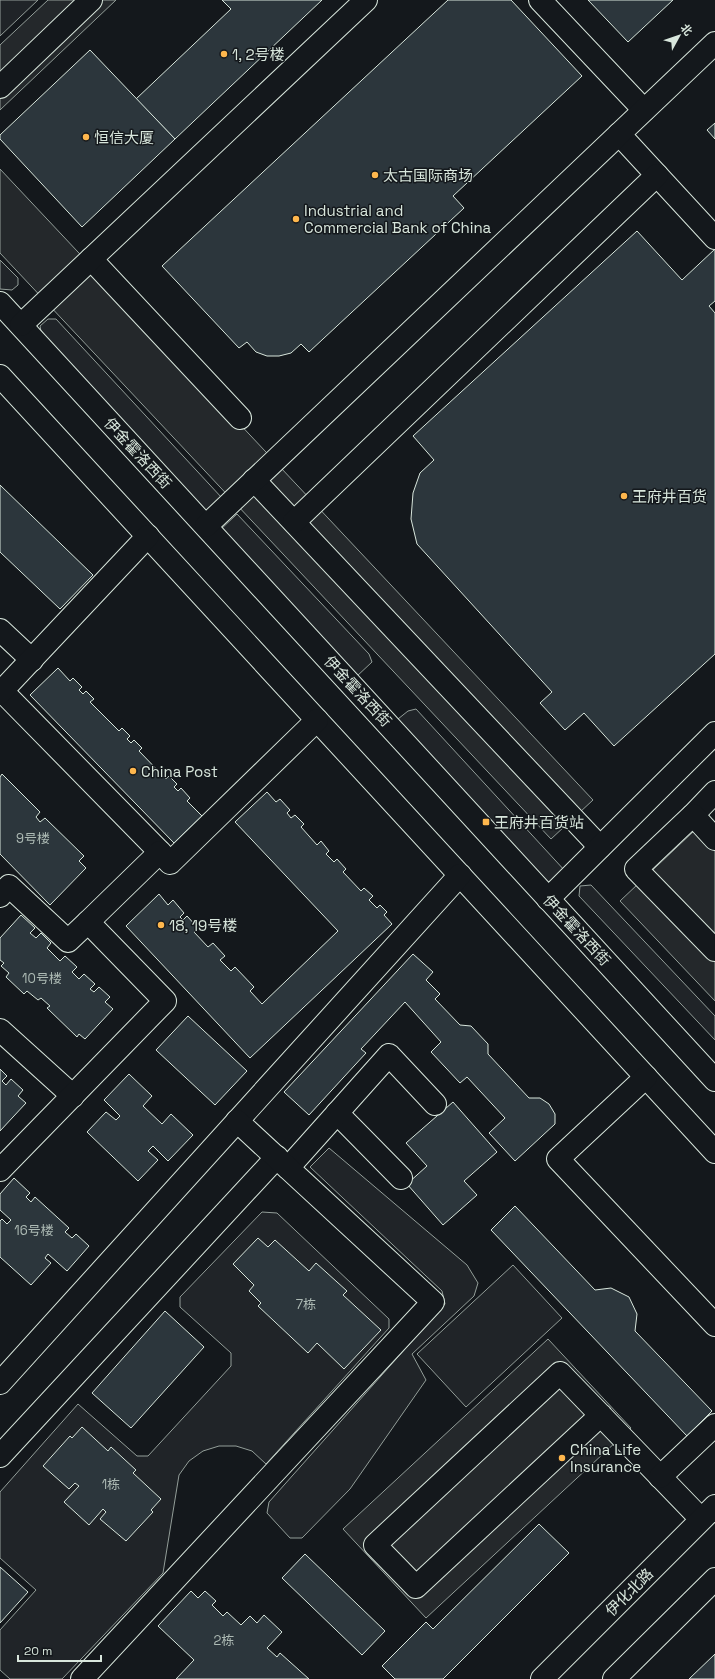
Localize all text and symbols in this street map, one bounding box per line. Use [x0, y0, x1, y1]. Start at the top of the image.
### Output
north arrow [659, 16, 699, 56]
text: 北 [678, 21, 696, 38]
place label: 1, 2号楼 [232, 45, 284, 64]
marker: 1, 2号楼 [219, 49, 229, 59]
place label: 恒信大厦 [94, 128, 154, 147]
marker: 恒信大厦 [81, 132, 91, 142]
place label: 太古国际商场 [383, 166, 473, 185]
marker: 太古国际商场 [370, 170, 380, 180]
place label: Industrial and Commercial Bank of China [304, 201, 492, 237]
marker: Industrial and Commercial Bank of China [291, 214, 301, 224]
street label: 伊金霍洛西街 [100, 414, 176, 492]
place label: 王府井百货 [632, 487, 707, 506]
marker: 王府井百货 [619, 491, 629, 501]
street label: 伊金霍洛西街 [320, 652, 396, 730]
place label: China Post [141, 762, 218, 781]
marker: China Post [128, 766, 138, 776]
place label: 王府井百货站 [494, 813, 584, 832]
marker: 王府井百货站 [481, 817, 491, 827]
house number: 9号楼 [16, 830, 50, 847]
street label: 伊金霍洛西街 [539, 891, 615, 969]
place label: 18, 19号楼 [169, 916, 237, 935]
marker: 18, 19号楼 [156, 920, 166, 930]
house number: 10号楼 [22, 970, 62, 987]
house number: 16号楼 [14, 1222, 54, 1239]
house number: 7栋 [296, 1296, 316, 1313]
place label: China Life Insurance [570, 1440, 641, 1476]
marker: China Life Insurance [557, 1453, 567, 1463]
house number: 1栋 [102, 1476, 120, 1493]
street label: 伊化北路 [601, 1564, 657, 1620]
house number: 2栋 [214, 1632, 234, 1649]
scale bar [18, 1637, 101, 1663]
text: 20 m [24, 1643, 52, 1659]

